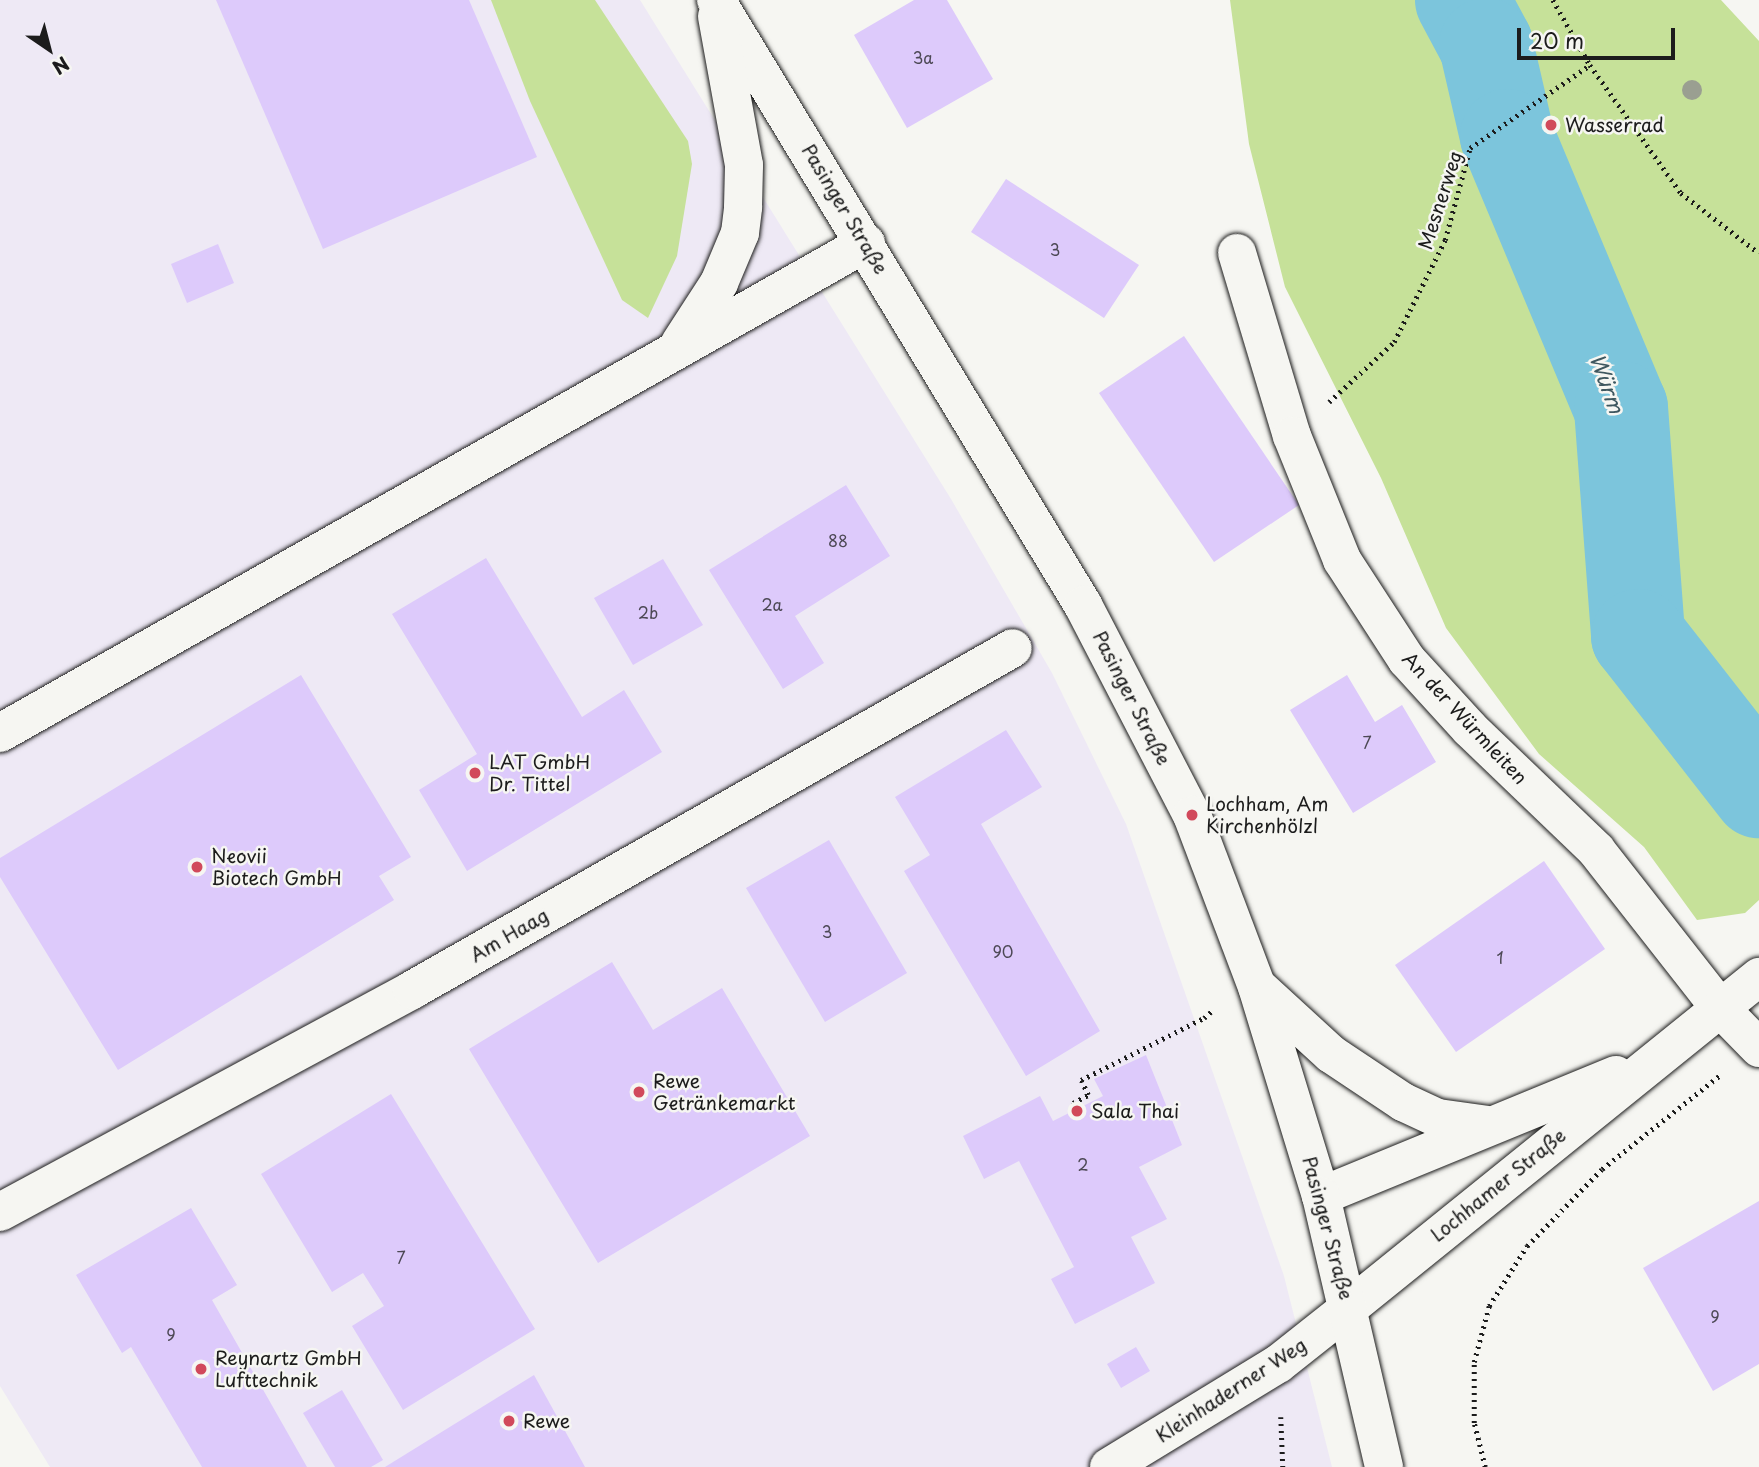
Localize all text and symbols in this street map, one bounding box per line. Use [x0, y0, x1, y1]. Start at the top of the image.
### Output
north arrow [14, 14, 84, 84]
scale bar [1521, 14, 1678, 58]
text: 20 m [1530, 24, 1584, 56]
house number: 3a [913, 47, 933, 67]
text: N [47, 50, 75, 82]
place label: Wasserrad [1565, 114, 1664, 136]
marker: Wasserrad [1543, 117, 1559, 133]
street label: Pasinger Straße [797, 140, 893, 278]
street label: Mesnerweg [1413, 148, 1467, 252]
house number: 3 [1050, 239, 1060, 259]
water label: Würm [1586, 350, 1630, 416]
house number: 88 [828, 530, 848, 550]
house number: 2a [762, 594, 782, 614]
house number: 2b [638, 602, 658, 622]
street label: Pasinger Straße [1088, 627, 1176, 769]
street label: An der Würmleiten [1398, 647, 1532, 789]
house number: 7 [1362, 732, 1372, 752]
place label: LAT GmbH Dr. Tittel [489, 751, 590, 795]
marker: LAT GmbH Dr. Tittel [467, 765, 483, 781]
place label: Lochham, Am Kirchenhölzl [1206, 793, 1329, 837]
marker: Lochham, Am Kirchenhölzl [1184, 807, 1200, 823]
place label: Neovii Biotech GmbH [211, 845, 343, 889]
marker: Neovii Biotech GmbH [189, 859, 205, 875]
street label: Am Haag [466, 903, 552, 967]
house number: 3 [822, 921, 832, 941]
house number: 90 [992, 941, 1014, 961]
house number: 1 [1496, 947, 1504, 967]
place label: Rewe Getränkemarkt [653, 1070, 795, 1114]
marker: Rewe Getränkemarkt [631, 1084, 647, 1100]
place label: Sala Thai [1091, 1100, 1179, 1122]
marker: Sala Thai [1069, 1103, 1085, 1119]
street label: Lochhamer Straße [1426, 1123, 1570, 1247]
house number: 2 [1077, 1154, 1089, 1174]
street label: Pasinger Straße [1298, 1154, 1358, 1302]
house number: 7 [396, 1247, 406, 1267]
house number: 9 [1710, 1306, 1720, 1326]
house number: 9 [166, 1324, 176, 1344]
street label: Kleinhaderner Weg [1151, 1333, 1311, 1447]
place label: Reynartz GmbH Lufttechnik [215, 1347, 362, 1391]
marker: Reynartz GmbH Lufttechnik [193, 1361, 209, 1377]
place label: Rewe [523, 1410, 570, 1432]
marker: Rewe [501, 1413, 517, 1429]

